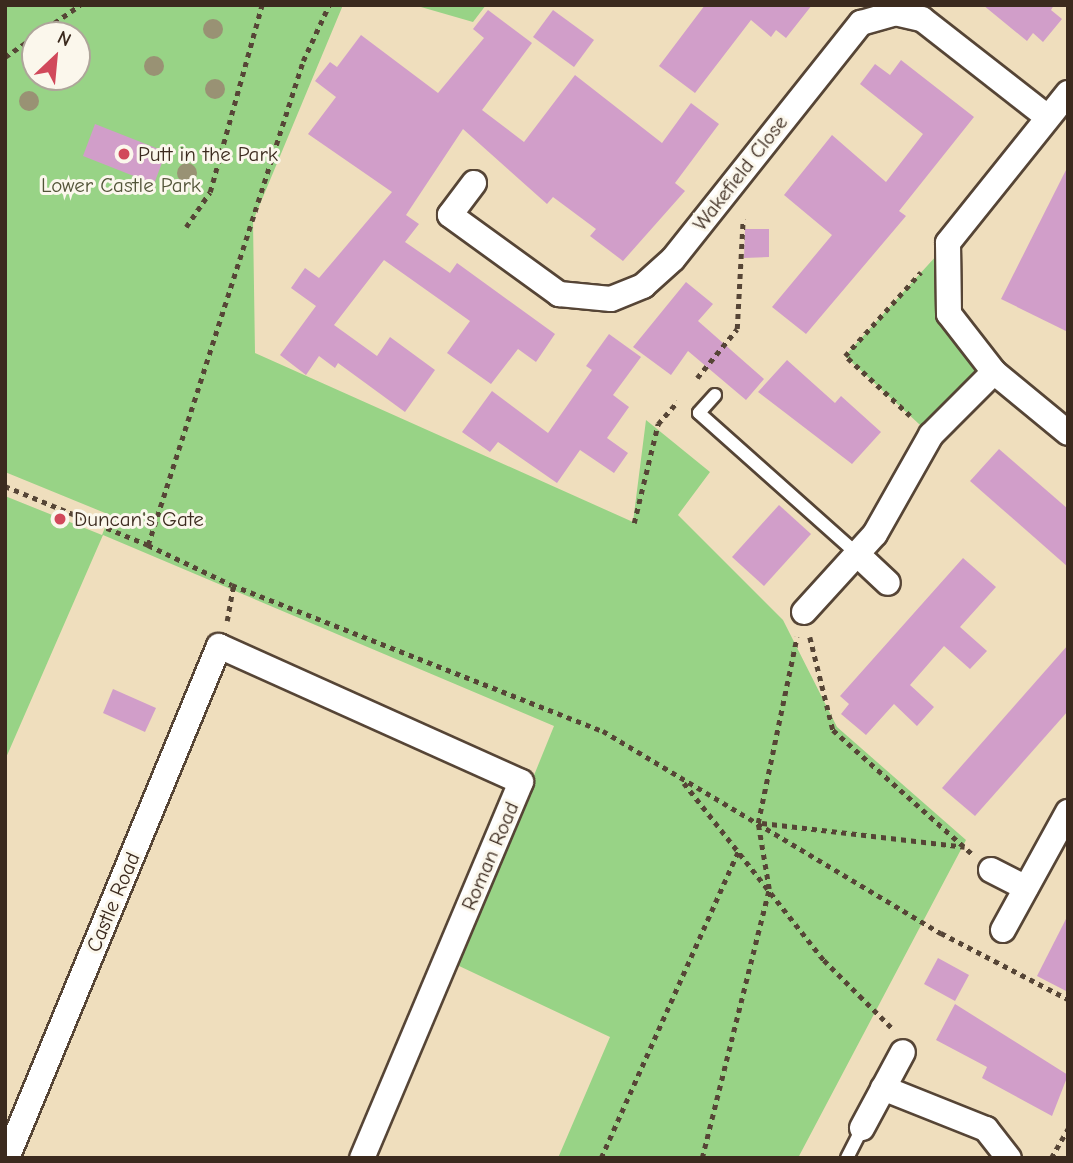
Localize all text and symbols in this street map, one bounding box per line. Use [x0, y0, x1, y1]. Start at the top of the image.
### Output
north arrow [21, 21, 91, 91]
text: N [54, 26, 75, 52]
street label: Wakefield Close [687, 110, 793, 236]
place label: Putt in the Park [138, 141, 278, 167]
marker: Putt in the Park [116, 146, 132, 162]
park label: Lower Castle Park [41, 172, 201, 198]
place label: Duncan's Gate [74, 506, 204, 532]
marker: Duncan's Gate [52, 511, 68, 527]
street label: Roman Road [456, 798, 524, 914]
street label: Castle Road [81, 848, 145, 956]

